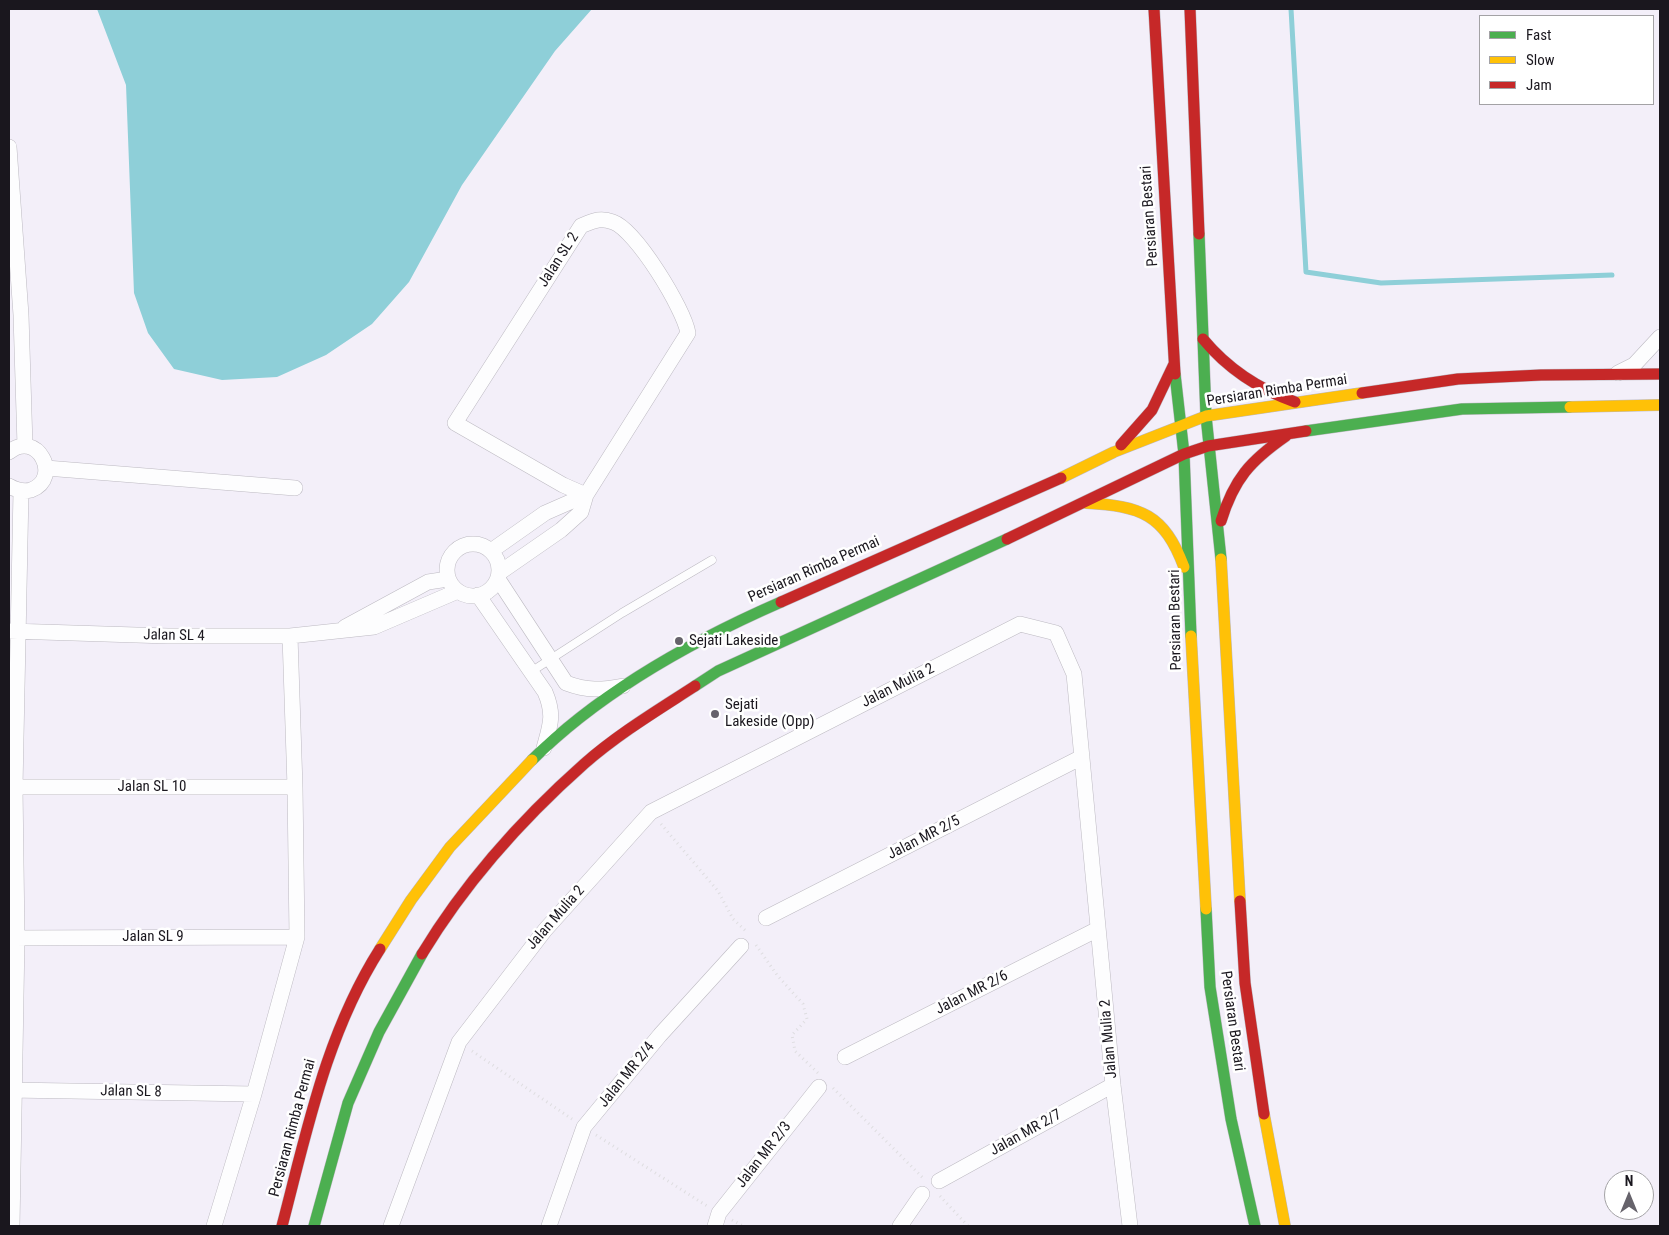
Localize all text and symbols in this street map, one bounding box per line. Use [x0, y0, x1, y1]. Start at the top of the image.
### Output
legend [1479, 15, 1654, 105]
text: Fast [1526, 26, 1551, 44]
text: Slow [1526, 51, 1555, 69]
text: Jam [1526, 76, 1552, 94]
street label: Persiaran Bestari [1137, 165, 1163, 267]
street label: Jalan SL 2 [535, 229, 583, 291]
street label: Persiaran Rimba Permai [1206, 371, 1348, 411]
street label: Persiaran Rimba Permai [746, 533, 882, 607]
street label: Persiaran Bestari [1166, 569, 1186, 671]
street label: Jalan SL 4 [143, 626, 205, 646]
place label: Sejati Lakeside [689, 632, 778, 650]
marker: Sejati Lakeside [673, 635, 685, 647]
street label: Jalan Mulia 2 [859, 660, 937, 712]
place label: Sejati Lakeside (Opp) [725, 696, 814, 731]
marker: Sejati Lakeside (Opp) [709, 708, 721, 720]
street label: Jalan SL 10 [118, 778, 186, 796]
street label: Jalan MR 2/5 [885, 812, 963, 864]
street label: Jalan Mulia 2 [523, 882, 589, 954]
street label: Jalan SL 9 [122, 928, 184, 946]
street label: Jalan MR 2/6 [933, 967, 1011, 1019]
street label: Persiaran Bestari [1216, 970, 1248, 1072]
street label: Jalan Mulia 2 [1097, 999, 1121, 1079]
street label: Jalan MR 2/4 [595, 1039, 659, 1111]
street label: Persiaran Rimba Permai [266, 1057, 320, 1199]
street label: Jalan SL 8 [100, 1082, 162, 1102]
street label: Jalan MR 2/7 [987, 1106, 1065, 1160]
street label: Jalan MR 2/3 [733, 1118, 795, 1192]
north arrow [1604, 1170, 1654, 1220]
text: N [1625, 1173, 1633, 1189]

